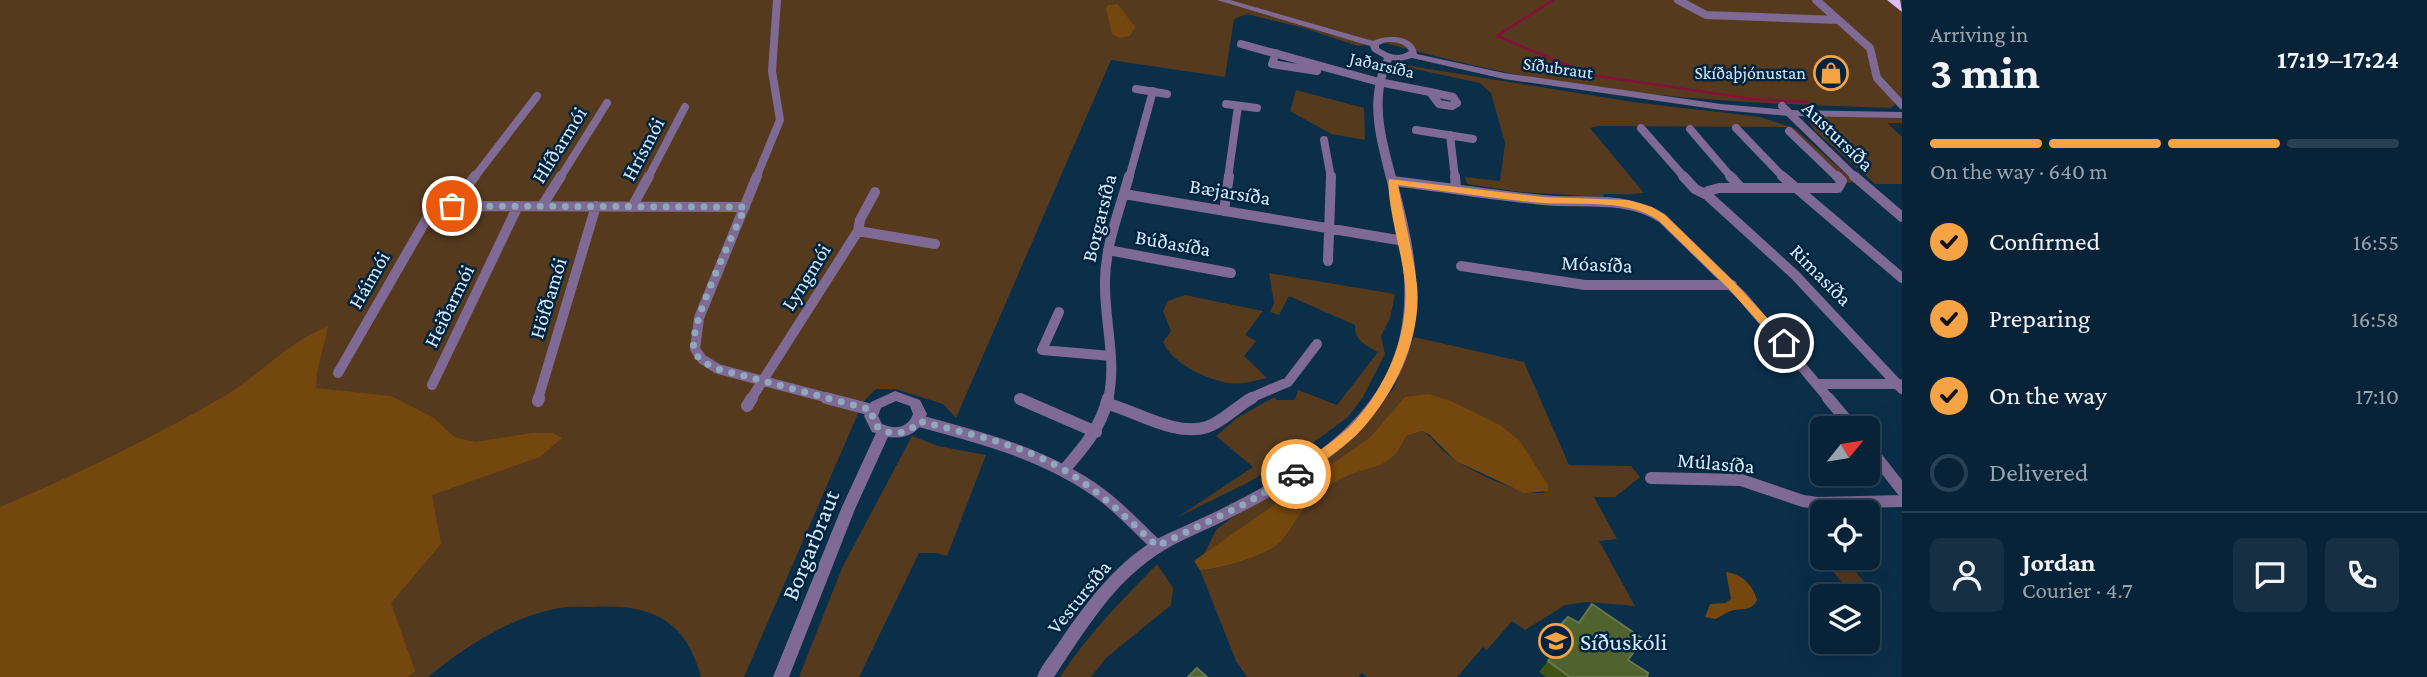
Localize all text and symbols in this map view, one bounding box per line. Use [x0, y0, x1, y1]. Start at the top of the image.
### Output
text: Arriving in [1930, 21, 2028, 47]
text: 17:19–17:24 [2277, 45, 2399, 74]
street label: Jaðarsíða [1346, 47, 1416, 82]
text: 3 min [1930, 47, 2040, 98]
street label: Síðubraut [1522, 53, 1595, 83]
shop icon: Skíðaþjónustan [1812, 54, 1850, 92]
place label: Skíðaþjónustan [1694, 63, 1806, 84]
street label: Austursíða [1797, 96, 1879, 176]
street label: Hlíðarmói [526, 102, 592, 187]
street label: Hrísmói [616, 113, 670, 185]
text: On the way · 640 m [1930, 158, 2108, 184]
street label: Borgarsíða [1076, 171, 1122, 264]
street label: Bæjarsíða [1188, 174, 1273, 210]
pin [422, 176, 482, 236]
icon: bag [433, 187, 471, 225]
icon: check [1930, 223, 1968, 261]
street label: Búðasíða [1133, 225, 1213, 261]
text: Confirmed [1989, 227, 2100, 256]
text: 16:55 [2353, 229, 2399, 255]
street label: Lyngmói [776, 239, 836, 315]
street label: Rimasíða [1785, 239, 1857, 311]
street label: Háimói [343, 247, 395, 313]
street label: Móasíða [1561, 250, 1633, 278]
street label: Höfðamói [524, 254, 572, 341]
street label: Heiðarmói [419, 260, 479, 351]
icon: check [1930, 300, 1968, 338]
text: Preparing [1989, 304, 2090, 333]
text: 16:58 [2351, 306, 2399, 332]
pin [1754, 313, 1814, 373]
icon: home [1765, 324, 1803, 362]
icon: check [1930, 377, 1968, 415]
text: On the way [1989, 381, 2107, 410]
text: 17:10 [2355, 383, 2399, 409]
north arrow [1810, 416, 1880, 486]
map controls [1810, 416, 1880, 654]
courier [1261, 439, 1331, 509]
street label: Múlasíða [1676, 448, 1756, 478]
icon: car [1277, 455, 1315, 493]
text: Delivered [1989, 458, 2088, 487]
street label: Borgarbraut [776, 485, 845, 604]
button: locate [1810, 500, 1880, 570]
button: person [1930, 538, 2004, 612]
button: chat [2233, 538, 2307, 612]
button: phone [2325, 538, 2399, 612]
text: Jordan [2022, 548, 2096, 577]
street label: Vestursíða [1042, 555, 1116, 639]
text: Courier · 4.7 [2022, 577, 2133, 603]
button: layers [1810, 584, 1880, 654]
school or university icon: Síðuskóli [1537, 622, 1575, 660]
place label: Síðuskóli [1580, 628, 1667, 655]

